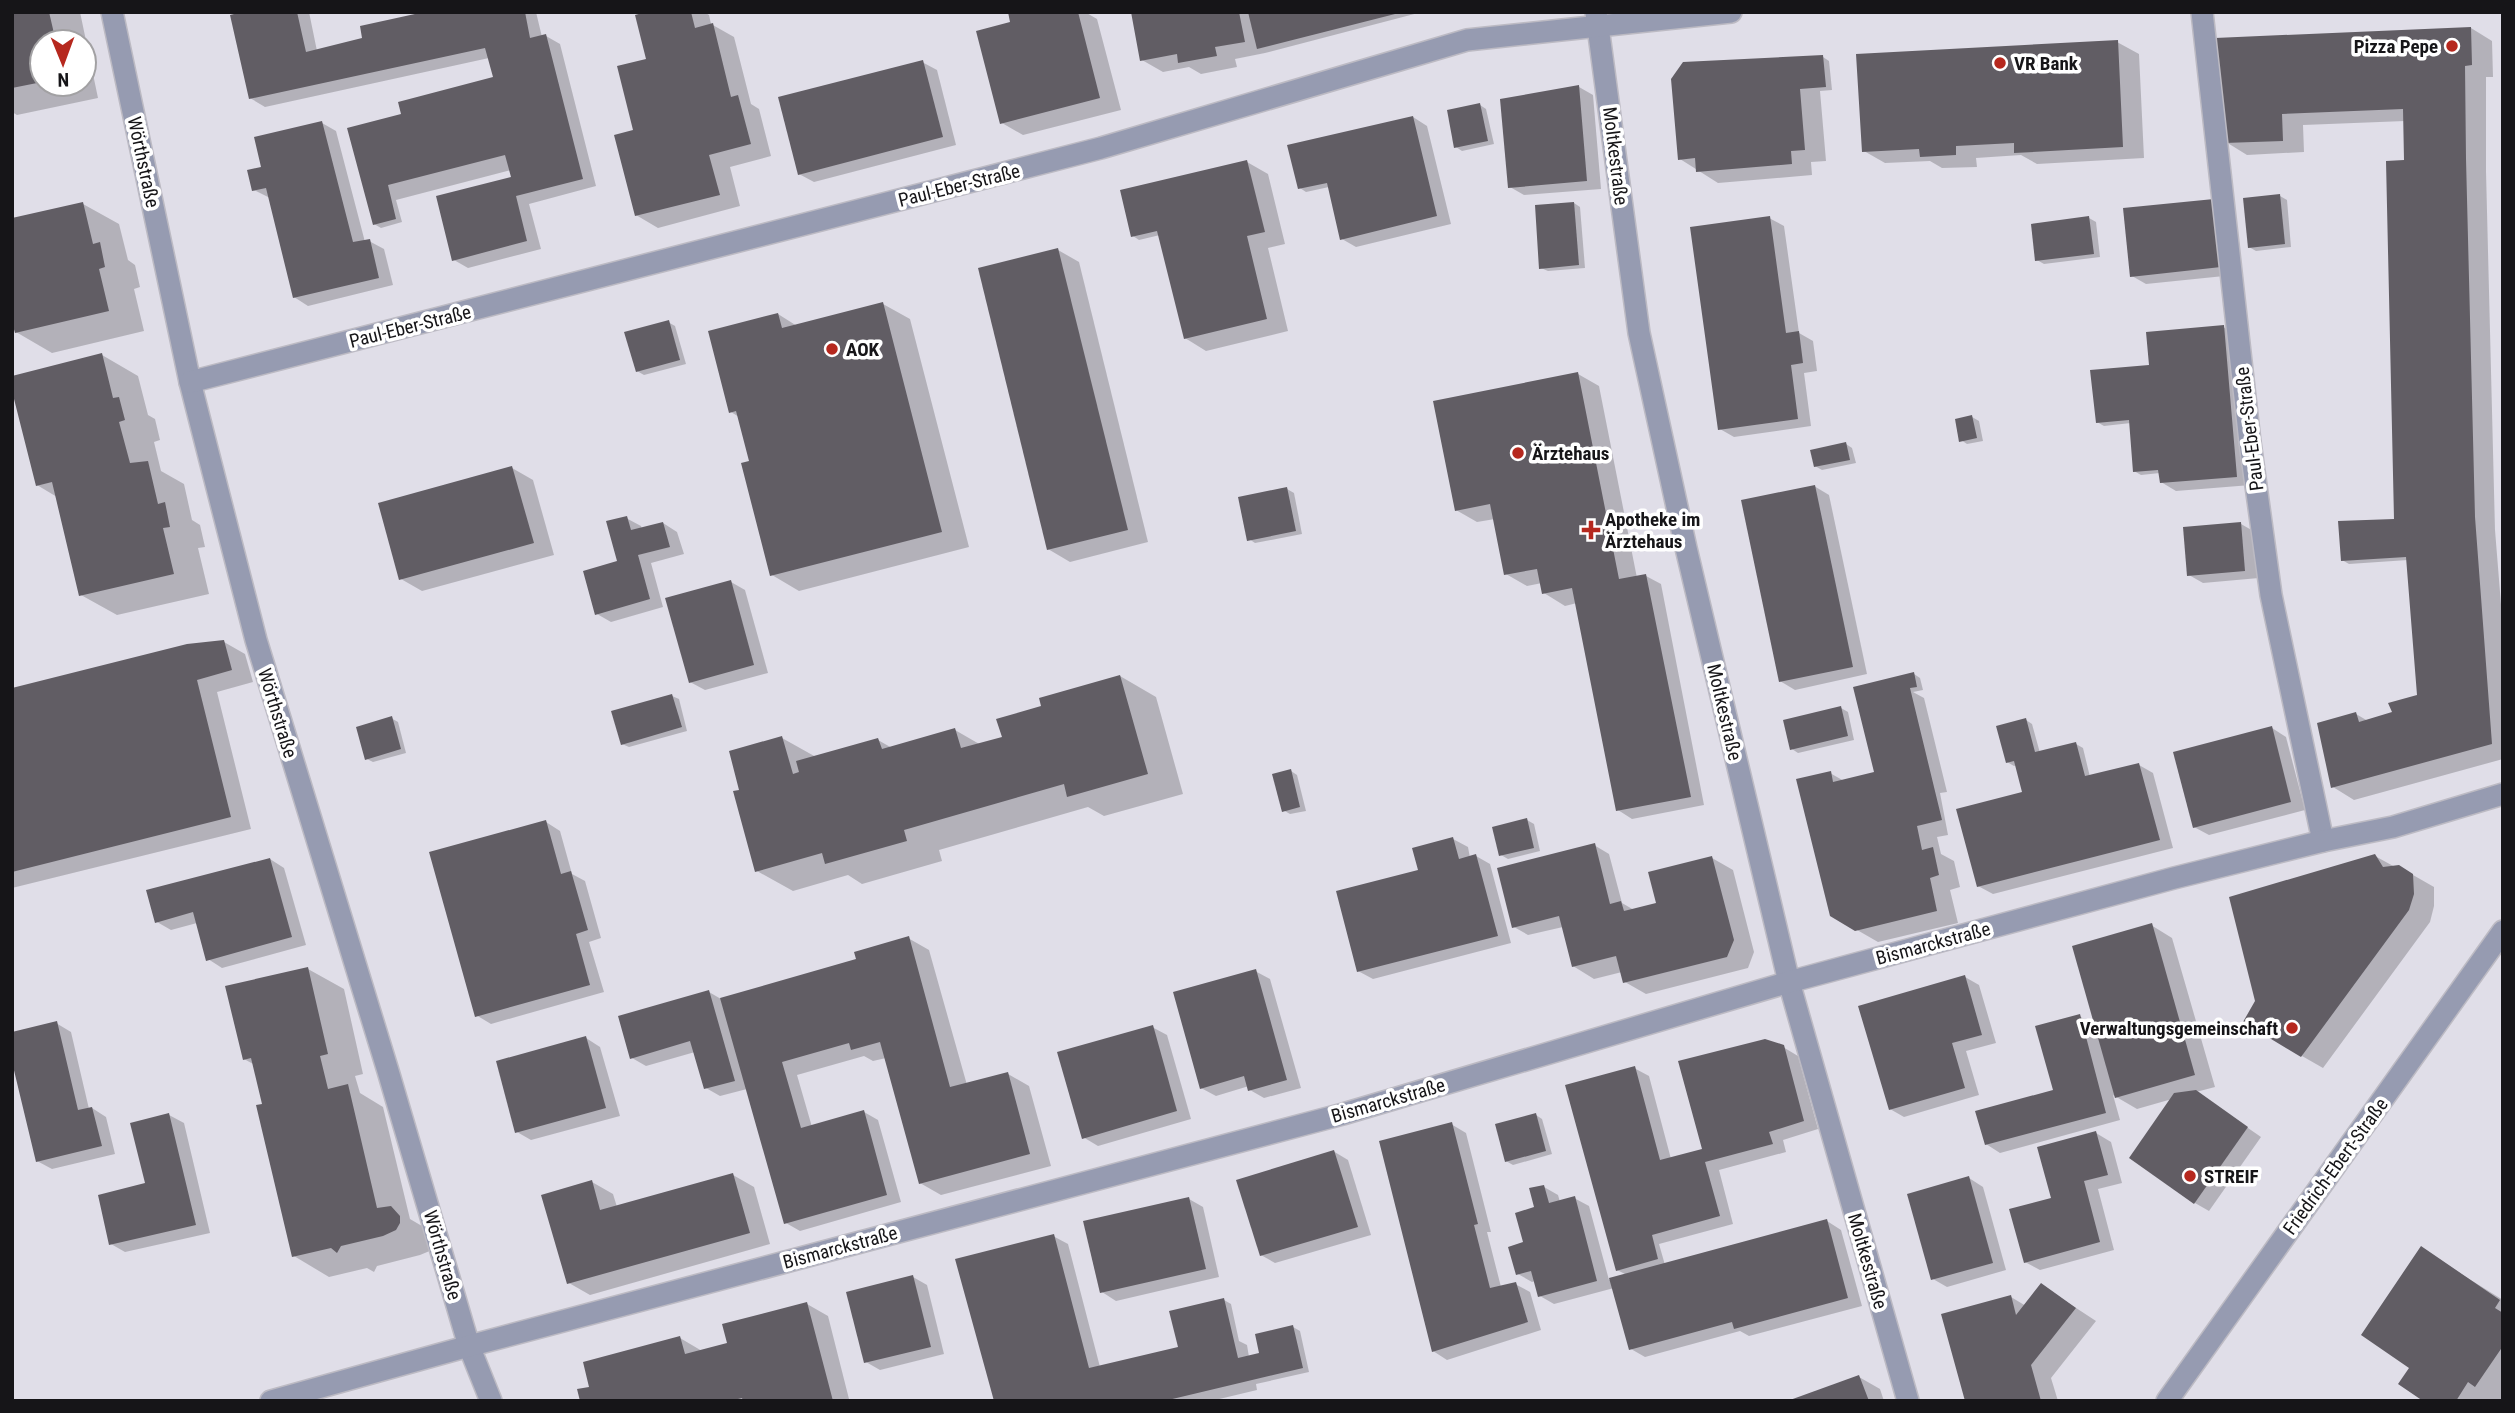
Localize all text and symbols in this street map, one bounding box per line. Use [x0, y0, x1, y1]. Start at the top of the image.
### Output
north arrow [28, 28, 98, 98]
place label: Pizza Pepe [2354, 35, 2438, 58]
marker: Pizza Pepe [2444, 38, 2460, 54]
place label: VR Bank [2014, 52, 2079, 75]
marker: VR Bank [1992, 55, 2008, 71]
text: N [57, 68, 69, 91]
street label: Moltkestraße [1598, 106, 1633, 207]
street label: Wörthstraße [123, 115, 164, 210]
street label: Paul-Eber-Straße [896, 159, 1023, 212]
street label: Paul-Eber-Straße [347, 300, 474, 353]
place label: AOK [846, 338, 880, 361]
marker: AOK [824, 341, 840, 357]
street label: Paul-Eber-Straße [2230, 365, 2269, 492]
place label: Ärztehaus [1532, 442, 1609, 465]
marker: Ärztehaus [1510, 445, 1526, 461]
place label: Apotheke im Ärztehaus [1605, 508, 1700, 553]
marker: Apotheke im Ärztehaus [1583, 522, 1599, 538]
street label: Moltkestraße [1702, 661, 1747, 763]
street label: Wörthstraße [253, 666, 302, 761]
street label: Bismarckstraße [1873, 917, 1993, 970]
place label: Verwaltungsgemeinschaft [2080, 1017, 2278, 1040]
marker: Verwaltungsgemeinschaft [2284, 1020, 2300, 1036]
street label: Bismarckstraße [1329, 1073, 1448, 1128]
street label: Friedrich-Ebert-Straße [2278, 1093, 2393, 1239]
place label: STREIF [2204, 1165, 2259, 1188]
marker: STREIF [2182, 1168, 2198, 1184]
street label: Wörthstraße [419, 1208, 466, 1303]
street label: Moltkestraße [1843, 1210, 1892, 1312]
street label: Bismarckstraße [780, 1221, 900, 1274]

